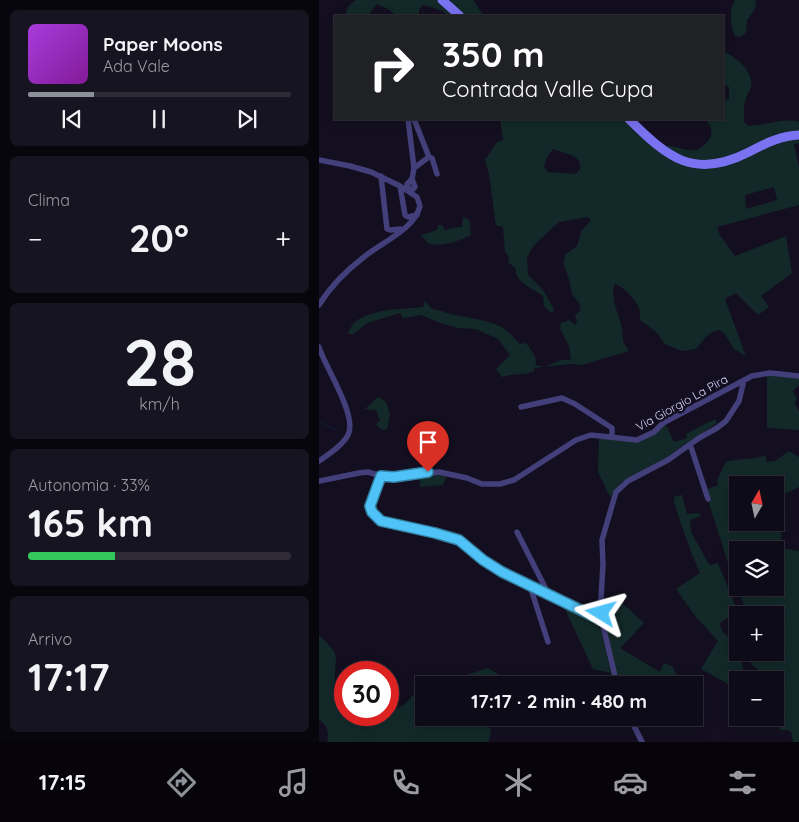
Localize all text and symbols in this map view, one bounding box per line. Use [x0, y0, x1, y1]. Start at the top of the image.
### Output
text: Paper Moons [103, 32, 223, 56]
text: 350 m [442, 32, 545, 76]
icon: right [359, 35, 424, 100]
text: Ada Vale [103, 56, 170, 76]
text: Contrada Valle Cupa [442, 75, 654, 103]
icon: previous [58, 105, 86, 133]
icon: pause [145, 105, 173, 133]
icon: next [233, 105, 261, 133]
text: Clima [28, 190, 70, 210]
text: 20° [129, 214, 189, 262]
text: − [28, 221, 43, 256]
text: + [275, 221, 291, 256]
text: 28 [123, 321, 196, 402]
street label: Via Giorgio La Pira [633, 371, 730, 434]
text: km/h [139, 394, 180, 414]
pin [407, 421, 449, 472]
icon: arrive [414, 428, 442, 456]
text: Autonomia · 33% [28, 475, 150, 495]
north arrow [729, 476, 784, 531]
map controls [729, 476, 784, 726]
text: 165 km [28, 499, 153, 547]
button: layers [729, 541, 784, 596]
position arrow [574, 586, 626, 638]
button: + [729, 606, 784, 661]
text: Arrivo [28, 629, 72, 649]
text: 17:17 [28, 653, 110, 701]
speed limit sign: 30 [334, 661, 399, 726]
button: − [729, 671, 784, 726]
text: 17:17 · 2 min · 480 m [471, 689, 647, 713]
icon: directions [164, 765, 199, 800]
icon: music [276, 765, 311, 800]
icon: phone [388, 765, 423, 800]
icon: climate [501, 765, 536, 800]
icon: car [613, 765, 648, 800]
icon: filters [725, 765, 760, 800]
text: 17:15 [39, 768, 87, 796]

